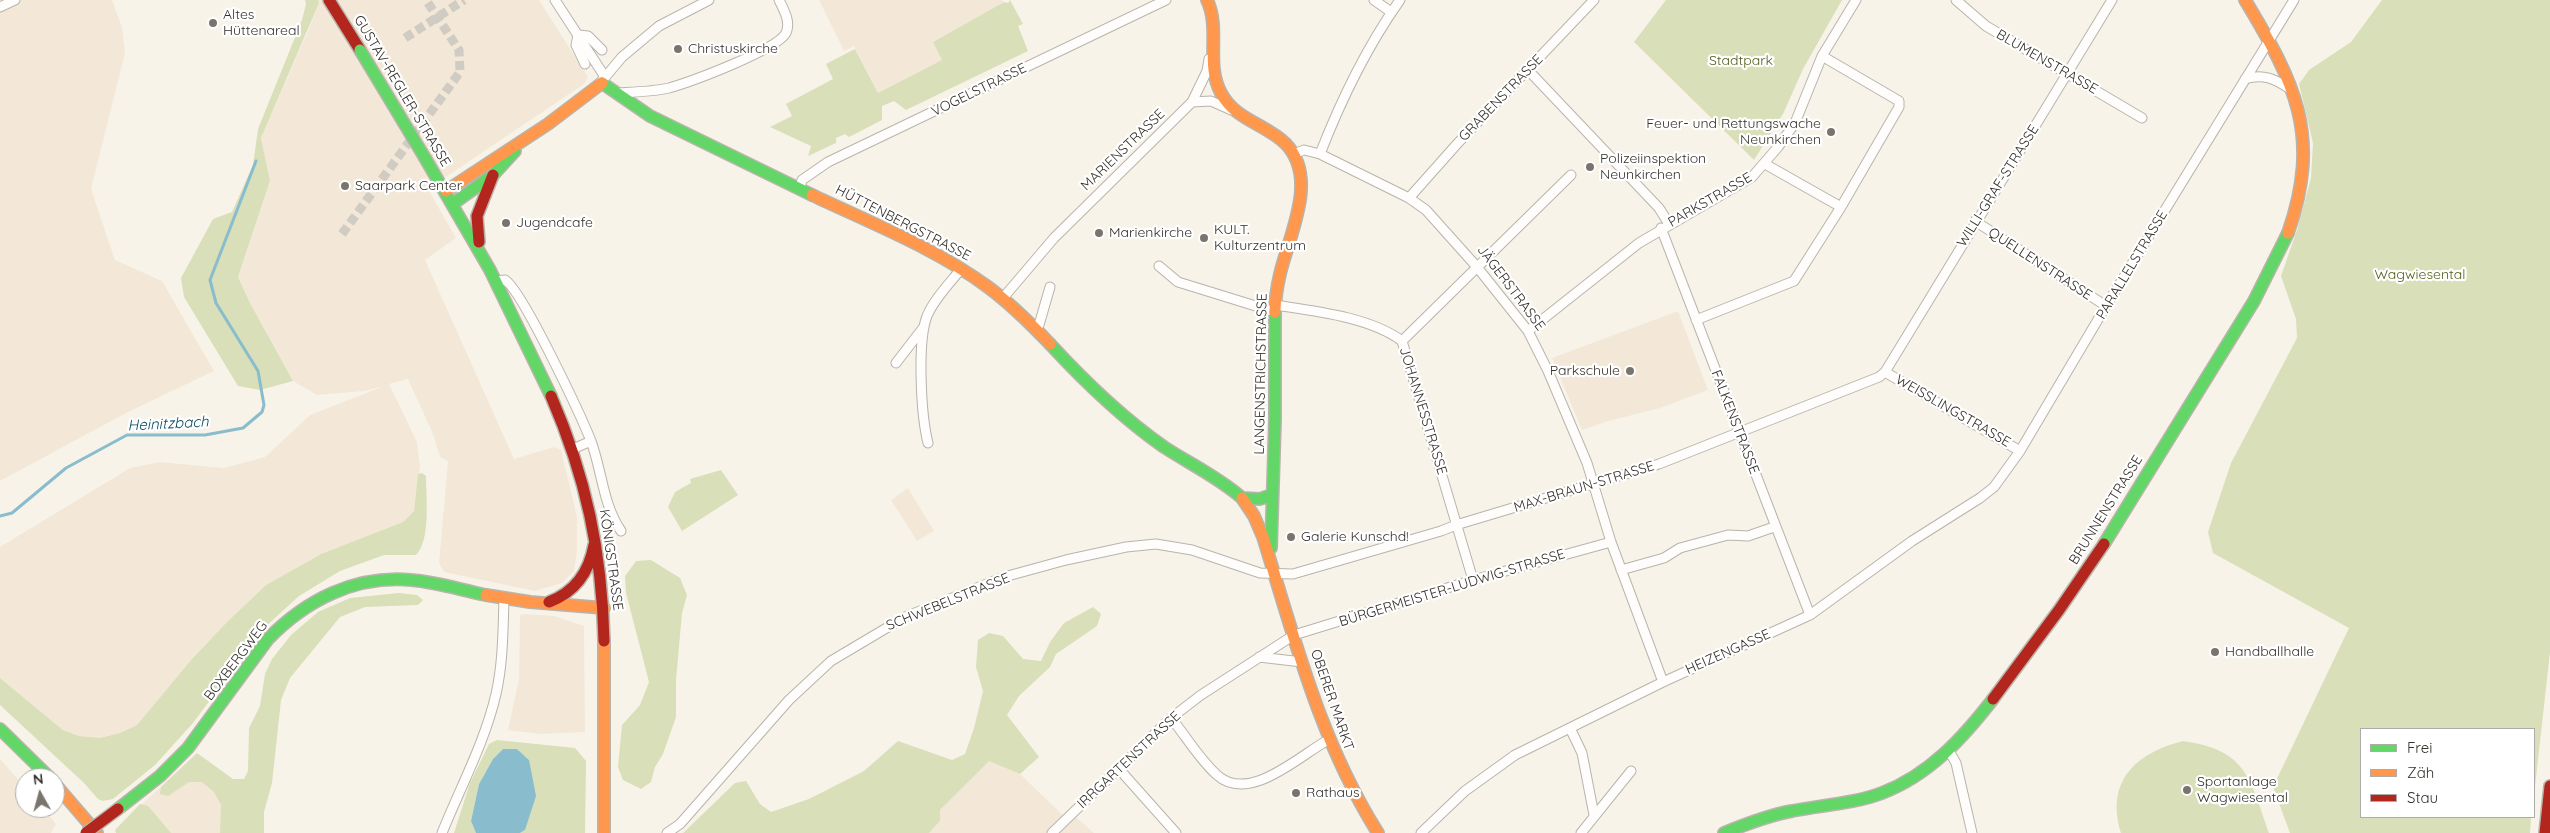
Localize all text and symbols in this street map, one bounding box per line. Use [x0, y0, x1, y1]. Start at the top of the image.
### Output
place label: Altes Hüttenareal [223, 7, 300, 40]
street label: GUSTAV-REGLER-STRASSE [350, 12, 454, 170]
marker: Altes Hüttenareal [207, 17, 219, 29]
street label: BLUMENSTRASSE [1993, 26, 2101, 98]
place label: Christuskirche [688, 41, 778, 57]
marker: Christuskirche [672, 43, 684, 55]
street label: GRABENSTRASSE [1455, 51, 1547, 145]
park label: Stadtpark [1709, 53, 1773, 69]
street label: VOGELSTRASSE [929, 60, 1029, 120]
street label: MARIENSTRASSE [1078, 106, 1168, 194]
place label: Feuer- und Rettungswache Neunkirchen [1646, 116, 1821, 148]
street label: WILLI-GRAF-STRASSE [1954, 122, 2042, 250]
marker: Feuer- und Rettungswache Neunkirchen [1825, 126, 1837, 138]
place label: Polizeiinspektion Neunkirchen [1600, 151, 1706, 184]
marker: Polizeiinspektion Neunkirchen [1584, 161, 1596, 173]
street label: PARKSTRASSE [1665, 169, 1755, 231]
place label: Saarpark Center [355, 178, 462, 194]
marker: Saarpark Center [339, 180, 351, 192]
street label: HÜTTENBERGSTRASSE [832, 181, 974, 265]
street label: PARALLELSTRASSE [2093, 208, 2171, 322]
place label: Jugendcafe [516, 215, 593, 231]
marker: Jugendcafe [500, 217, 512, 229]
place label: KULT. Kulturzentrum [1214, 222, 1306, 254]
street label: QUELLENSTRASSE [1985, 224, 2095, 304]
place label: Marienkirche [1109, 225, 1192, 241]
marker: Marienkirche [1093, 227, 1105, 239]
marker: KULT. Kulturzentrum [1198, 232, 1210, 244]
street label: JÄGERSTRASSE [1473, 242, 1549, 334]
park label: Wagwiesental [2374, 267, 2466, 283]
street label: LANGENSTRICHSTRASSE [1251, 293, 1271, 455]
street label: JOHANNESSTRASSE [1396, 345, 1450, 477]
place label: Parkschule [1550, 363, 1620, 379]
marker: Parkschule [1624, 365, 1636, 377]
street label: FALKENSTRASSE [1707, 368, 1763, 476]
street label: WEISSLINGSTRASSE [1892, 371, 2014, 451]
water label: Heinitzbach [127, 413, 209, 435]
street label: BRUNNENSTRASSE [2066, 452, 2146, 568]
street label: MAX-BRAUN-STRASSE [1512, 458, 1656, 516]
street label: KÖNIGSTRASSE [596, 508, 626, 612]
place label: Galerie Kunschd! [1301, 529, 1409, 545]
marker: Galerie Kunschd! [1285, 531, 1297, 543]
street label: BÜRGERMEISTER-LUDWIG-STRASSE [1337, 546, 1567, 630]
street label: SCHWEBELSTRASSE [884, 570, 1012, 634]
street label: BOXBERGWEG [201, 618, 271, 704]
street label: HEIZENGASSE [1683, 626, 1773, 678]
place label: Handballhalle [2225, 644, 2314, 660]
marker: Handballhalle [2209, 646, 2221, 658]
street label: OBERER MARKT [1307, 647, 1357, 753]
street label: IRRGARTENSTRASSE [1074, 708, 1184, 812]
legend [2360, 728, 2535, 818]
text: Frei [2407, 738, 2433, 757]
text: Zäh [2407, 763, 2434, 782]
north arrow [15, 768, 65, 818]
text: N [32, 770, 44, 789]
place label: Sportanlage Wagwiesental [2197, 774, 2288, 806]
marker: Sportanlage Wagwiesental [2181, 784, 2193, 796]
place label: Rathaus [1306, 785, 1359, 801]
marker: Rathaus [1290, 787, 1302, 799]
text: Stau [2407, 788, 2438, 807]

